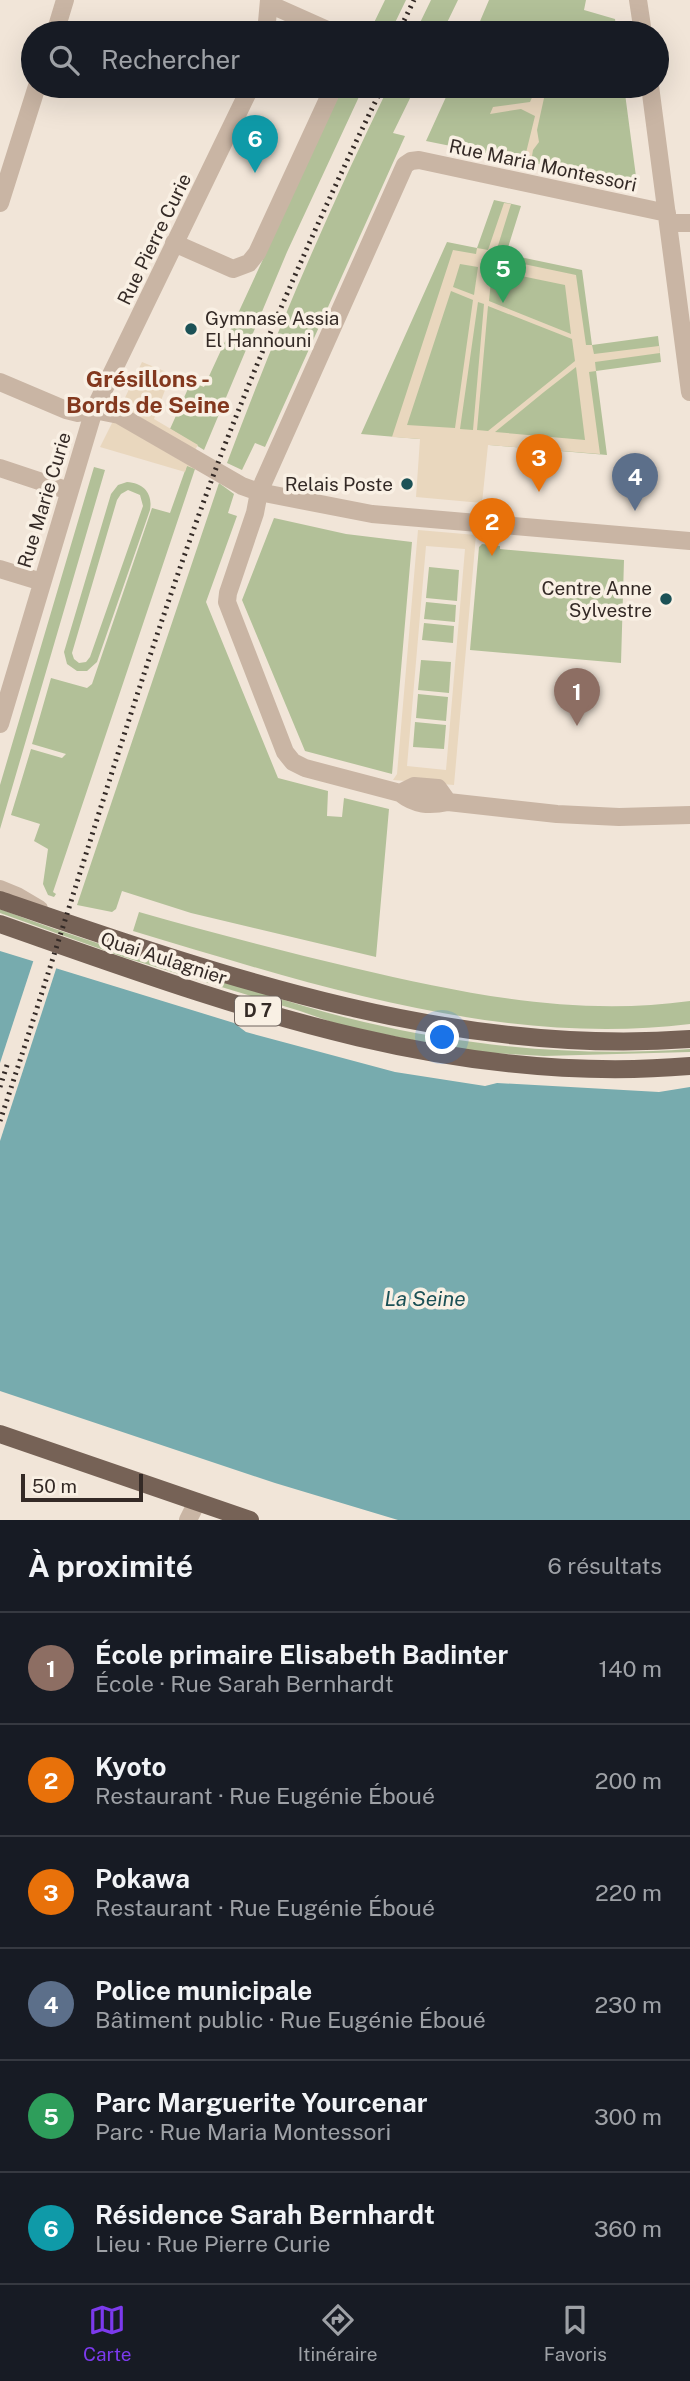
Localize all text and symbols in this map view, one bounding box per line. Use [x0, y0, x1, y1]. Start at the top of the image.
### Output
search box [21, 21, 669, 98]
icon: search [45, 41, 83, 79]
text: Rechercher [101, 44, 240, 75]
pin: 6 [232, 115, 278, 173]
street label: Rue Maria Montessori [447, 134, 639, 196]
street label: Rue Pierre Curie [113, 170, 195, 308]
pin: 5 [480, 245, 526, 303]
place label: Gymnase Assia El Hannouni [205, 307, 339, 351]
marker: Gymnase Assia El Hannouni [183, 321, 199, 337]
district label: Grésillons - Bords de Seine [66, 365, 230, 418]
street label: Rue Marie Curie [13, 429, 75, 571]
pin: 3 [516, 434, 562, 492]
pin: 4 [612, 453, 658, 511]
place label: Relais Poste [285, 473, 393, 495]
marker: Relais Poste [399, 476, 415, 492]
pin: 2 [469, 498, 515, 556]
place label: Centre Anne Sylvestre [542, 577, 652, 621]
marker: Centre Anne Sylvestre [658, 591, 674, 607]
pin: 1 [554, 668, 600, 726]
street label: Quai Aulagnier [98, 927, 230, 989]
road number: D 7 [235, 996, 281, 1026]
your location [425, 1020, 459, 1054]
water label: La Seine [384, 1286, 466, 1311]
scale bar [21, 1471, 144, 1503]
text: 50 m [32, 1475, 77, 1497]
text: À proximité [28, 1548, 193, 1584]
text: 6 résultats [547, 1552, 662, 1579]
text: École primaire Elisabeth Badinter [95, 1639, 508, 1670]
text: 1 [46, 1655, 56, 1682]
text: 140 m [599, 1655, 662, 1682]
text: École · Rue Sarah Bernhardt [95, 1670, 394, 1697]
text: Kyoto [95, 1751, 166, 1782]
text: 2 [44, 1767, 58, 1794]
text: 200 m [595, 1767, 662, 1794]
text: Restaurant · Rue Eugénie Éboué [95, 1782, 435, 1809]
text: Pokawa [95, 1863, 190, 1894]
text: 3 [43, 1879, 59, 1906]
text: 220 m [595, 1879, 662, 1906]
text: Restaurant · Rue Eugénie Éboué [95, 1894, 435, 1921]
text: Police municipale [95, 1975, 312, 2006]
text: 4 [43, 1991, 59, 2018]
text: 230 m [594, 1991, 662, 2018]
text: Bâtiment public · Rue Eugénie Éboué [95, 2006, 486, 2033]
text: Parc Marguerite Yourcenar [95, 2087, 427, 2118]
text: 5 [43, 2103, 59, 2130]
text: 300 m [594, 2103, 662, 2130]
text: Parc · Rue Maria Montessori [95, 2118, 391, 2145]
text: Résidence Sarah Bernhardt [95, 2199, 435, 2230]
text: 6 [43, 2215, 59, 2242]
text: 360 m [594, 2215, 662, 2242]
text: Lieu · Rue Pierre Curie [95, 2230, 331, 2257]
tab: Carte [83, 2301, 132, 2365]
tab: Itinéraire [298, 2301, 378, 2365]
tab: Favoris [544, 2301, 607, 2365]

